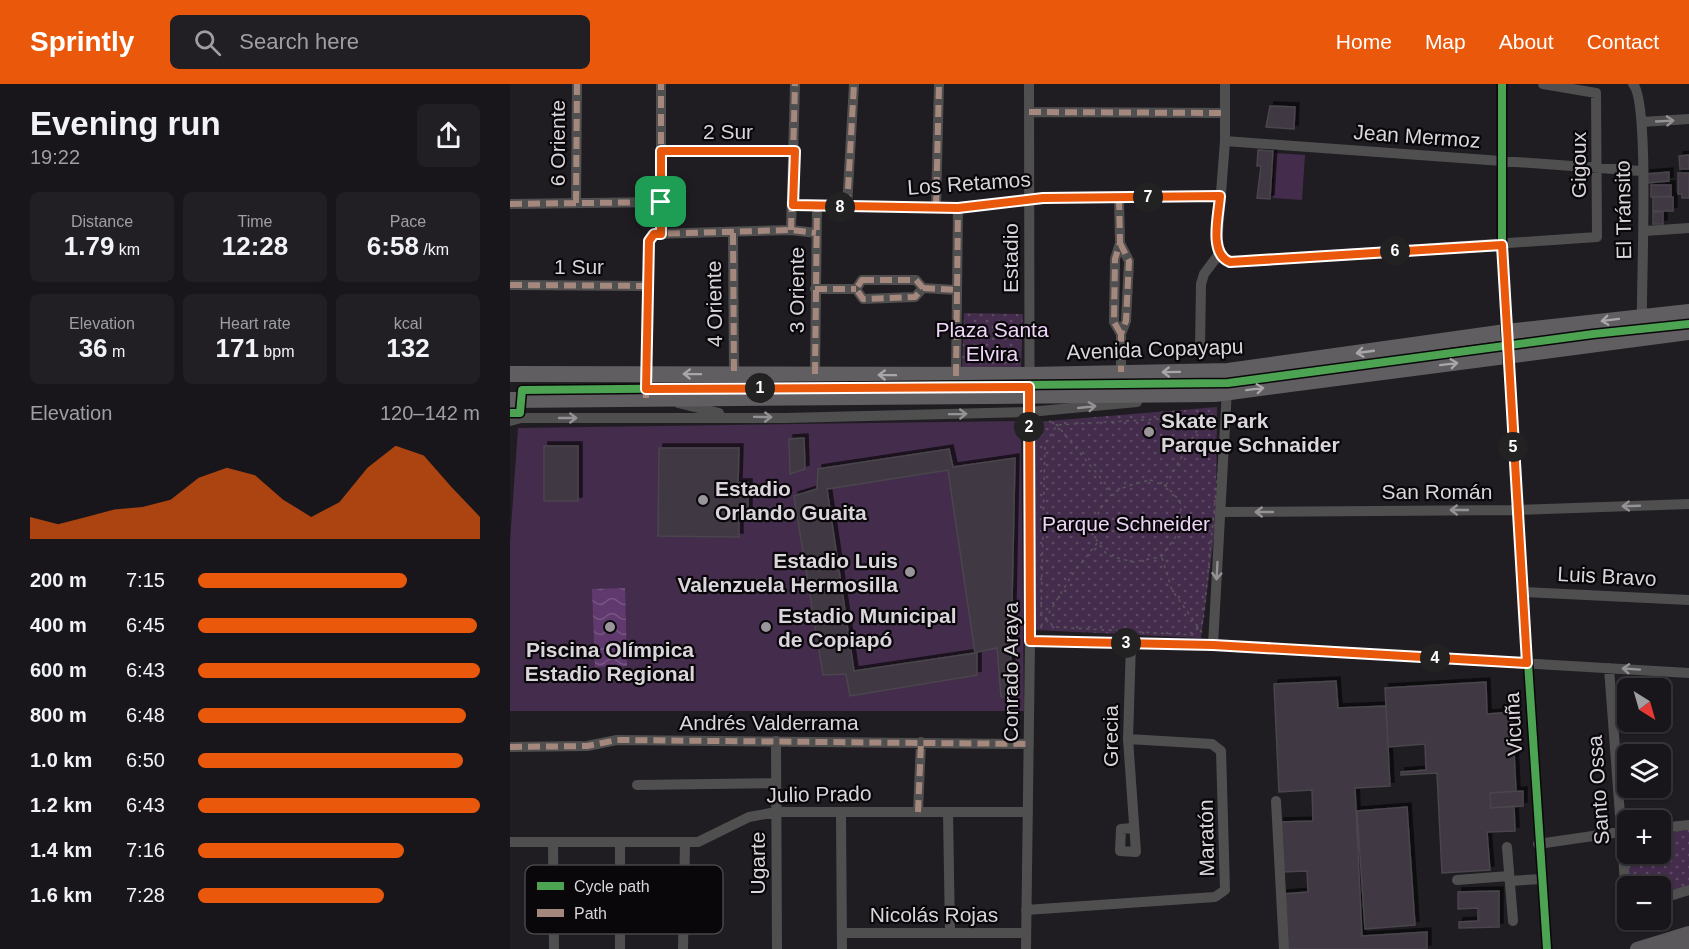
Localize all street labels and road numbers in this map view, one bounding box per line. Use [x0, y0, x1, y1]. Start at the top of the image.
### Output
street label: 6 Oriente [546, 100, 569, 186]
street label: 2 Sur [703, 120, 753, 143]
street label: Jean Mermoz [1353, 120, 1481, 152]
street label: Gigoux [1567, 131, 1590, 198]
street label: El Tránsito [1611, 160, 1635, 260]
street label: Los Retamos [906, 167, 1032, 199]
street label: Estadio [999, 223, 1022, 293]
street label: 3 Oriente [785, 247, 808, 333]
street label: 1 Sur [554, 255, 604, 278]
street label: 4 Oriente [702, 261, 726, 347]
street label: Avenida Copayapu [1066, 334, 1244, 364]
street label: San Román [1382, 480, 1492, 503]
street label: Luis Bravo [1557, 562, 1657, 590]
street label: Conrado Araya [999, 602, 1022, 742]
street label: Vicuña [1500, 691, 1526, 756]
street label: Grecia [1099, 705, 1122, 767]
street label: Andrés Valderrama [679, 711, 859, 734]
street label: Santo Ossa [1583, 734, 1613, 846]
street label: Julio Prado [766, 782, 872, 806]
street label: Maratón [1194, 799, 1218, 877]
street label: Ugarte [746, 831, 769, 895]
street label: Nicolás Rojas [870, 903, 998, 926]

